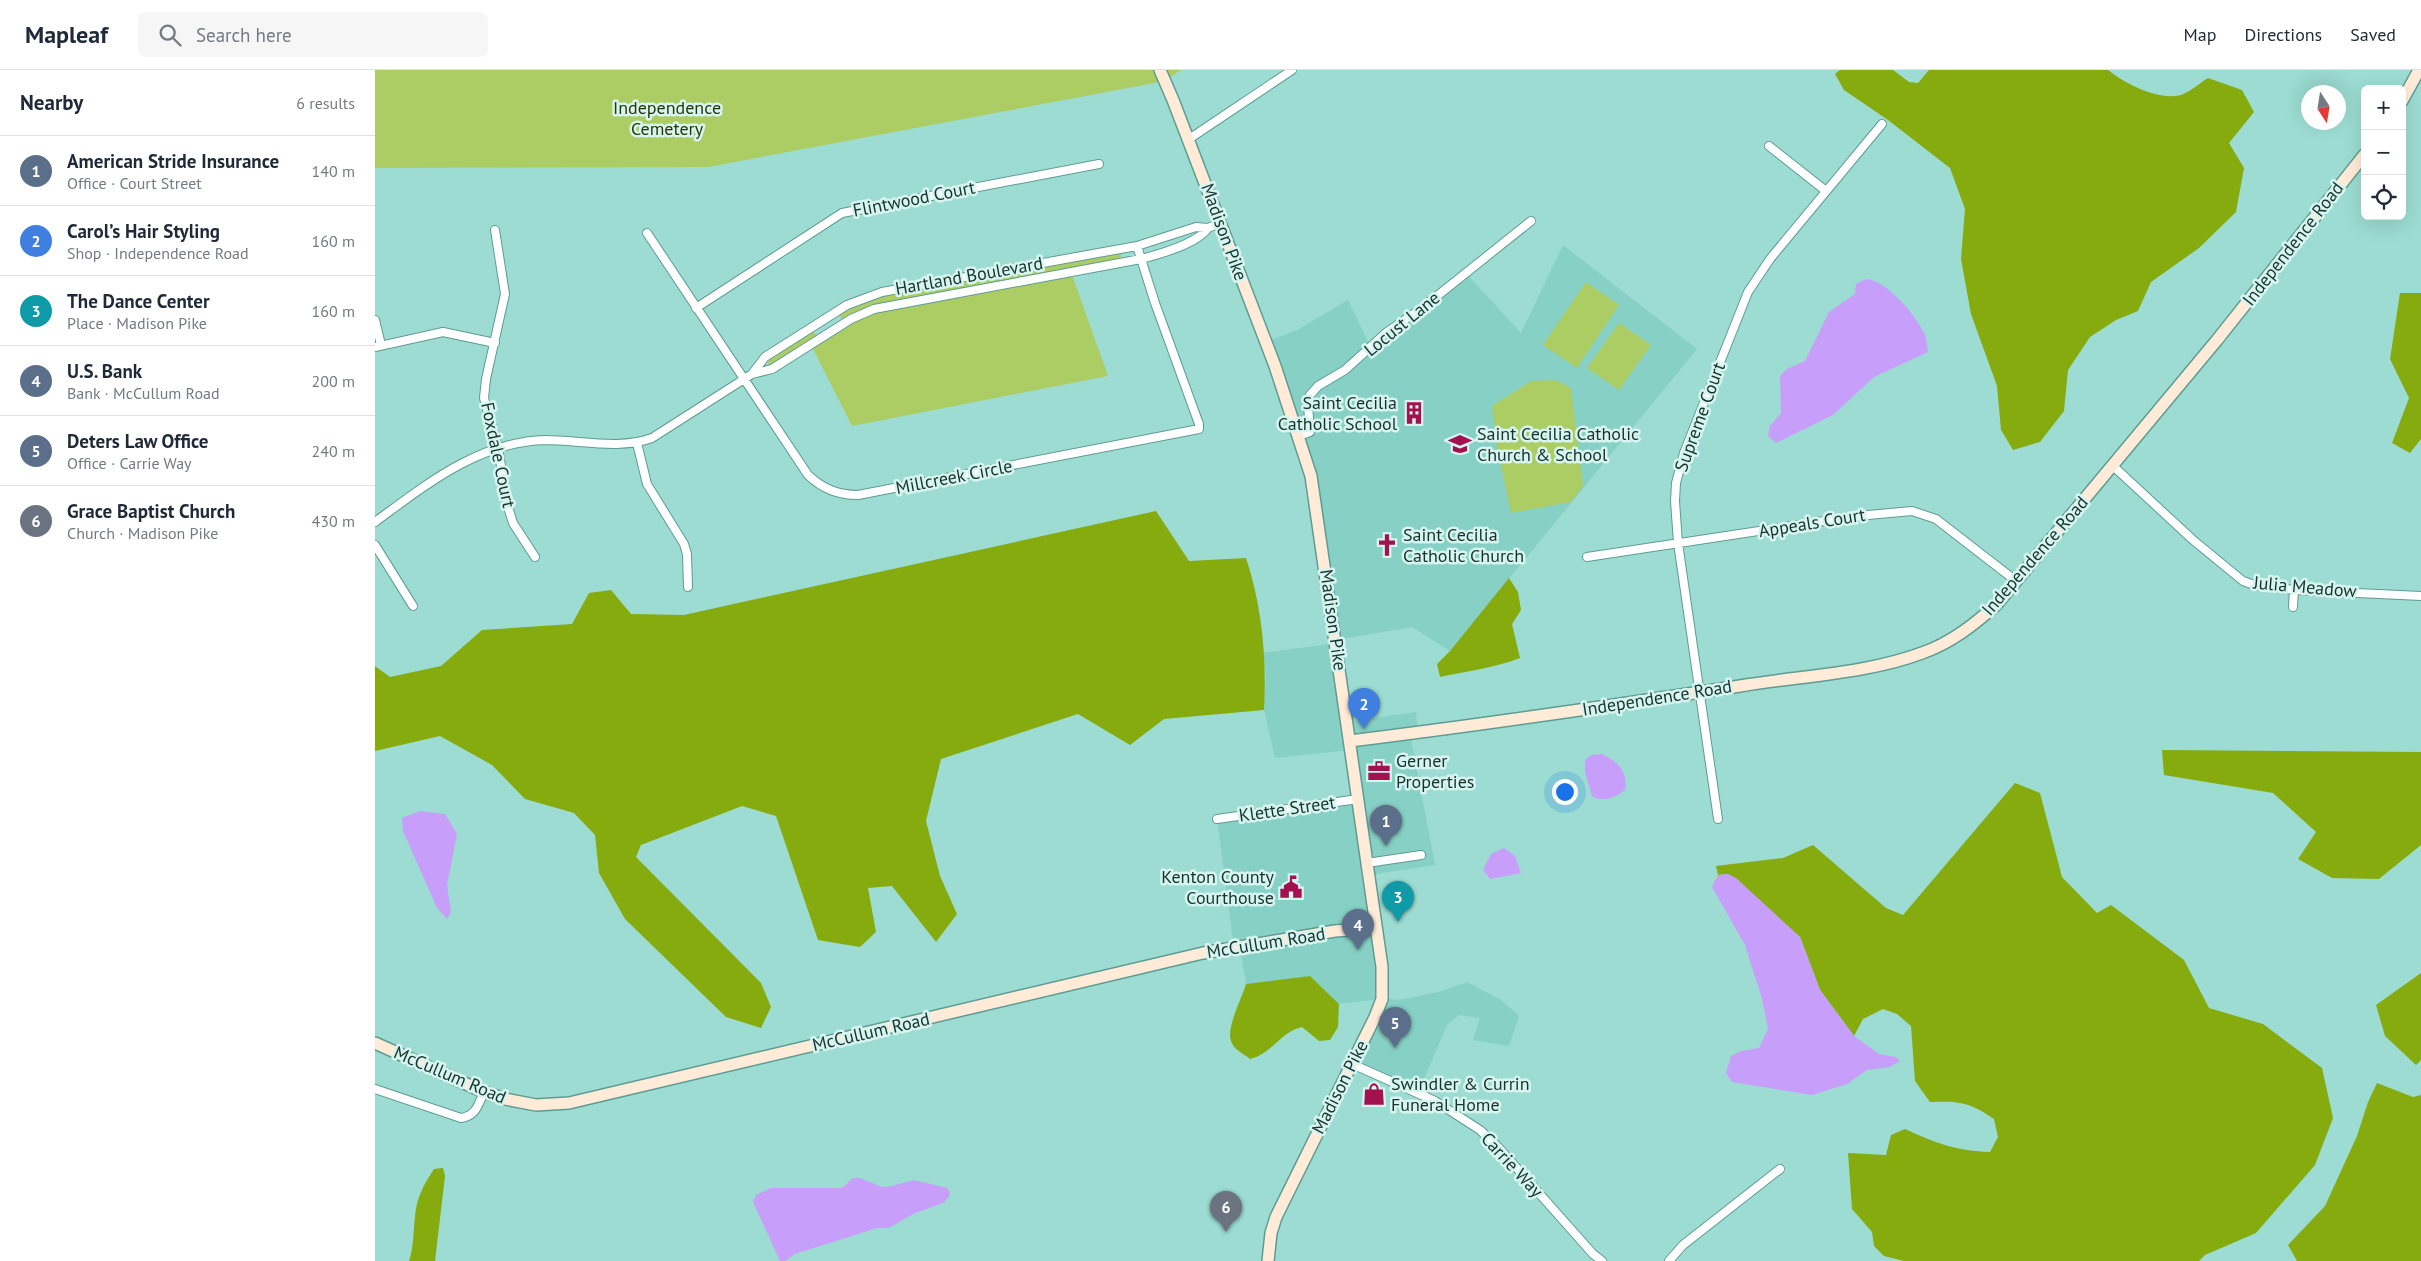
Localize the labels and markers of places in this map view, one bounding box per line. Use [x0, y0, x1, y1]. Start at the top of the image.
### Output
place label: Saint Cecilia Catholic School [1278, 391, 1398, 435]
building icon: Saint Cecilia Catholic School [1401, 400, 1427, 426]
place label: Saint Cecilia Catholic Church & School [1477, 422, 1639, 466]
school or university icon: Saint Cecilia Catholic Church & School [1447, 431, 1473, 457]
place label: Saint Cecilia Catholic Church [1403, 523, 1524, 567]
church icon: Saint Cecilia Catholic Church [1374, 532, 1400, 558]
pin: 2 [1348, 688, 1380, 729]
place label: Gerner Properties [1396, 749, 1474, 793]
office icon: Gerner Properties [1366, 758, 1392, 784]
pin: 1 [1370, 805, 1402, 846]
place label: Kenton County Courthouse [1161, 865, 1275, 909]
public building icon: Kenton County Courthouse [1278, 874, 1304, 900]
pin: 3 [1382, 881, 1414, 922]
pin: 4 [1342, 909, 1374, 950]
pin: 5 [1379, 1007, 1411, 1048]
place label: Swindler & Currin Funeral Home [1391, 1072, 1530, 1116]
shop icon: Swindler & Currin Funeral Home [1361, 1081, 1387, 1107]
pin: 6 [1210, 1191, 1242, 1232]

